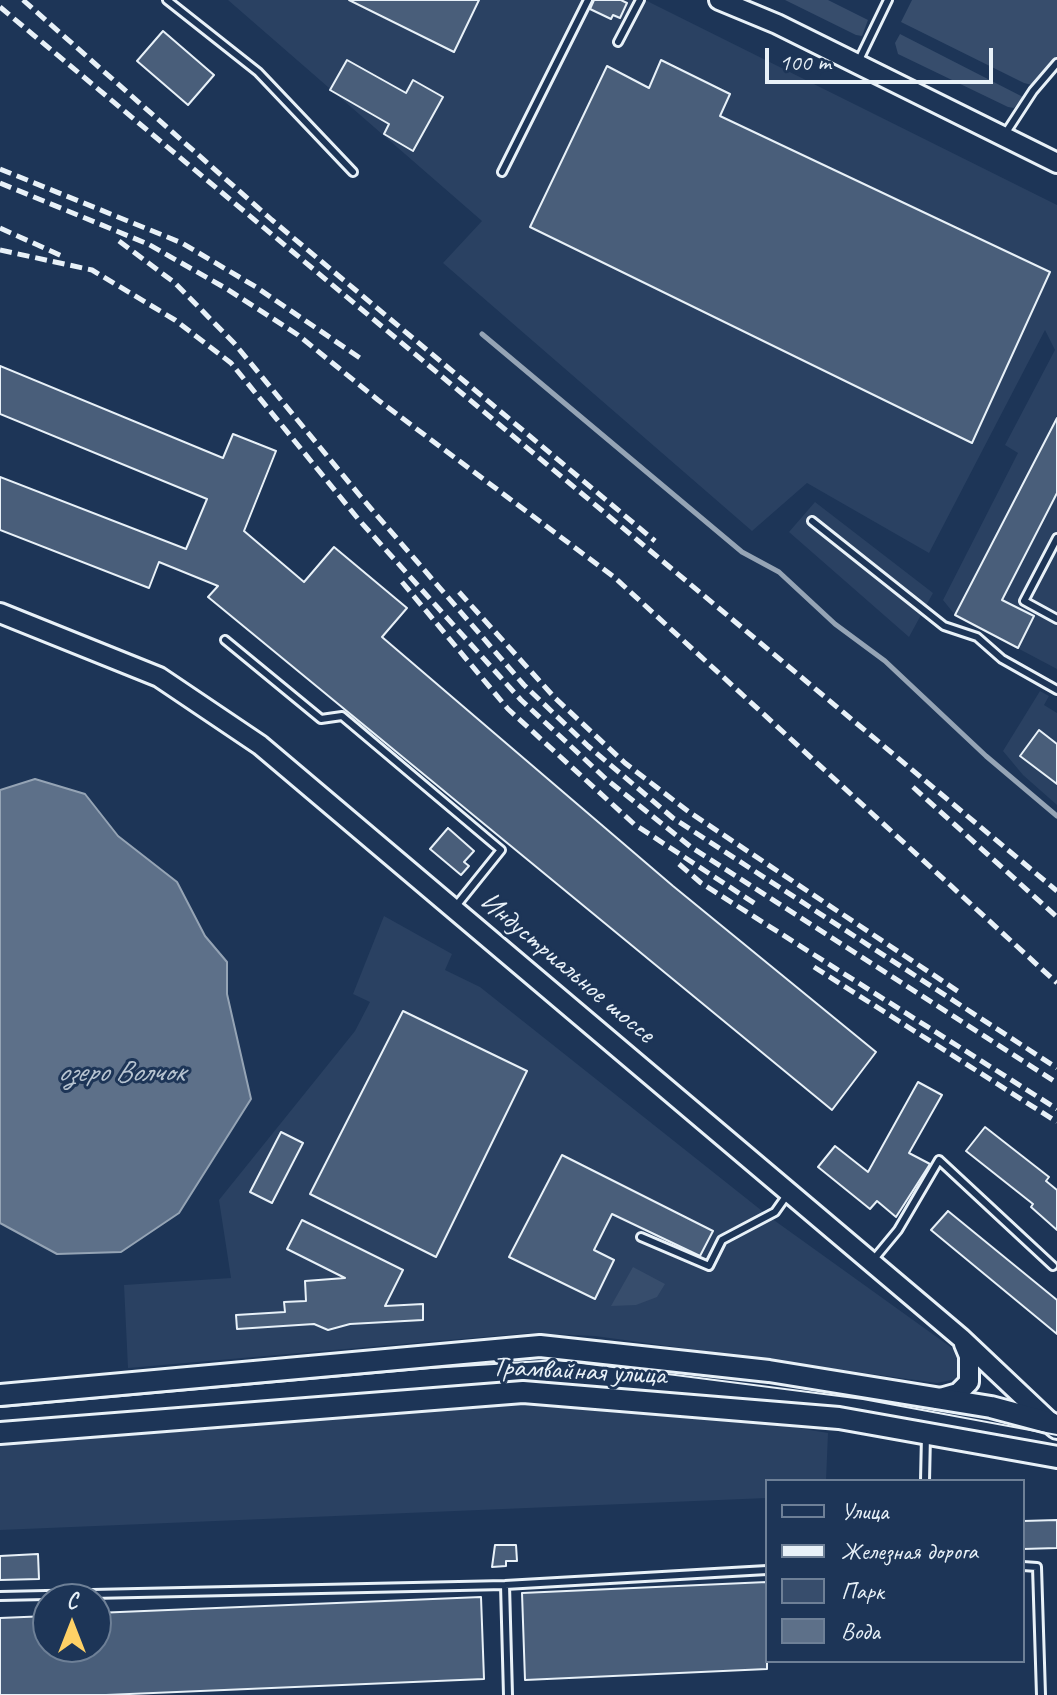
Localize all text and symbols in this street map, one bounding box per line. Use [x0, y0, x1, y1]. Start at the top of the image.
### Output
scale bar [769, 32, 997, 82]
text: 100 m [779, 47, 831, 77]
street label: Индустриальное шоссе [473, 885, 661, 1051]
water label: озеро Волчок [58, 1055, 184, 1091]
street label: Трамвайная улица [491, 1351, 667, 1393]
legend [765, 1479, 1025, 1663]
text: Улица [841, 1496, 889, 1526]
text: Железная дорога [841, 1536, 978, 1566]
text: Парк [841, 1576, 884, 1606]
north arrow [32, 1583, 112, 1663]
text: С [67, 1587, 77, 1615]
text: Вода [841, 1616, 880, 1646]

